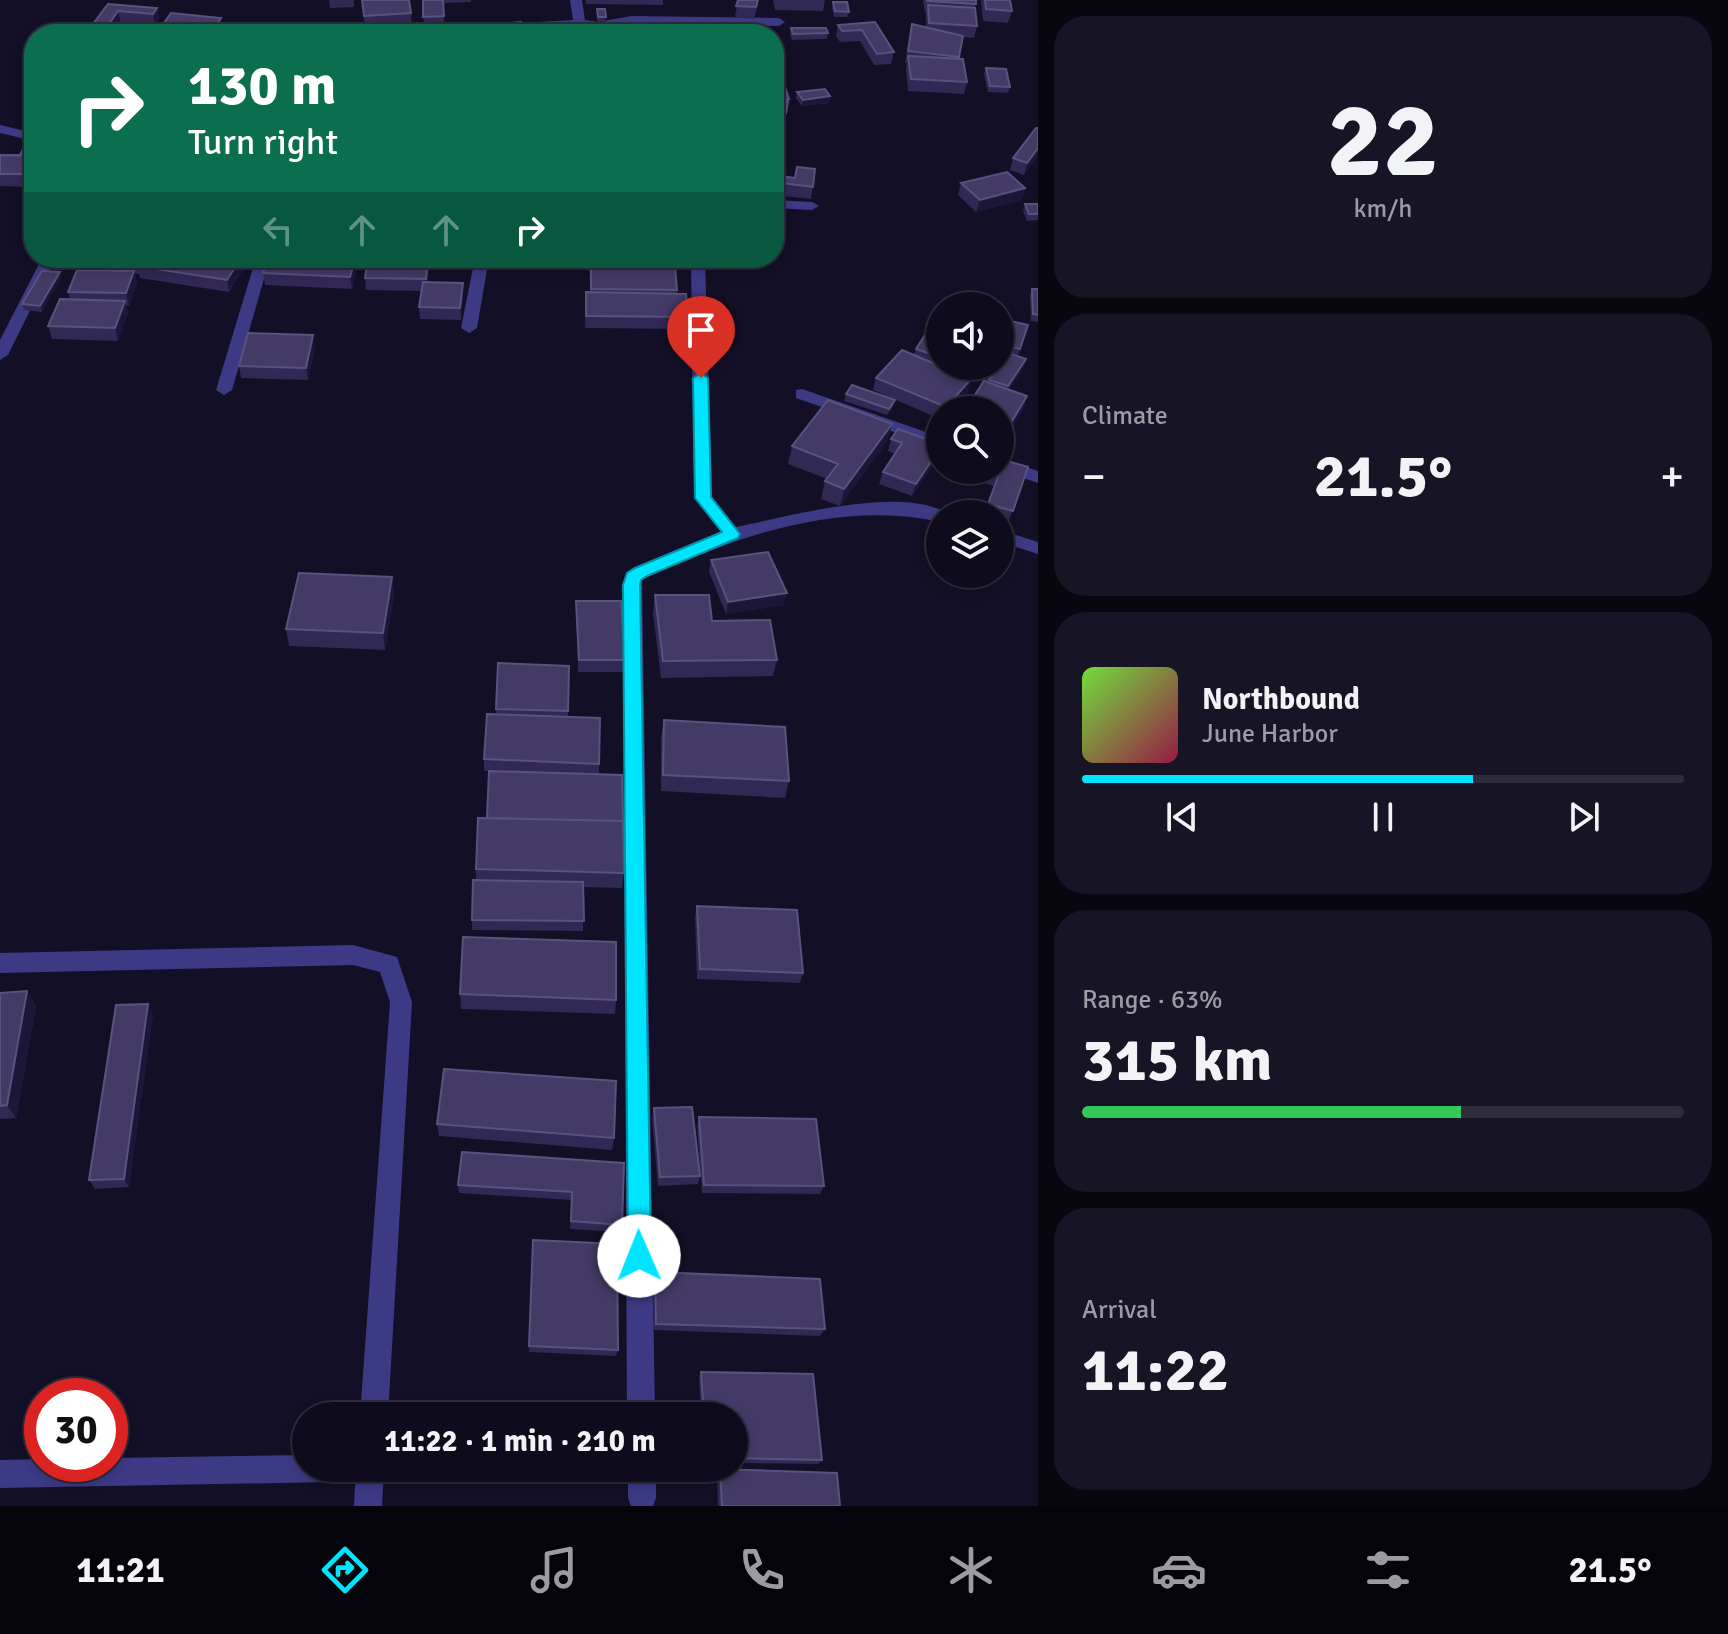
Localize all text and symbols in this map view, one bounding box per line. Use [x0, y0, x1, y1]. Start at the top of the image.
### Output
text: 130 m [188, 51, 336, 120]
icon: right [56, 56, 160, 160]
text: 22 [1327, 77, 1439, 205]
text: Turn right [188, 120, 338, 165]
text: km/h [1354, 193, 1412, 225]
icon: left [256, 208, 300, 252]
icon: ahead [340, 208, 384, 252]
icon: ahead [424, 208, 468, 252]
icon: right [508, 208, 552, 252]
map controls [926, 292, 1014, 588]
button: sound [926, 292, 1014, 380]
pin [667, 296, 735, 378]
icon: arrive [679, 308, 723, 352]
button: search [926, 396, 1014, 484]
text: Climate [1082, 400, 1168, 432]
text: 21.5° [1314, 440, 1452, 514]
text: − [1082, 450, 1106, 504]
text: + [1660, 450, 1684, 504]
button: layers [926, 500, 1014, 588]
text: Northbound [1202, 681, 1360, 718]
text: June Harbor [1202, 718, 1338, 750]
icon: previous [1160, 795, 1204, 839]
icon: pause [1361, 795, 1405, 839]
icon: next [1562, 795, 1606, 839]
text: Range · 63% [1082, 984, 1223, 1016]
text: 315 km [1082, 1024, 1272, 1098]
position arrow [597, 1214, 681, 1298]
text: Arrival [1082, 1294, 1157, 1326]
text: 11:22 [1082, 1334, 1229, 1408]
speed limit sign: 30 [24, 1378, 128, 1482]
text: 11:22 · 1 min · 210 m [384, 1423, 656, 1460]
icon: directions [317, 1542, 373, 1598]
icon: music [526, 1542, 582, 1598]
icon: phone [734, 1542, 790, 1598]
icon: climate [943, 1542, 999, 1598]
icon: car [1151, 1542, 1207, 1598]
icon: filters [1360, 1542, 1416, 1598]
text: 11:21 [76, 1548, 165, 1593]
text: 21.5° [1569, 1548, 1652, 1593]

